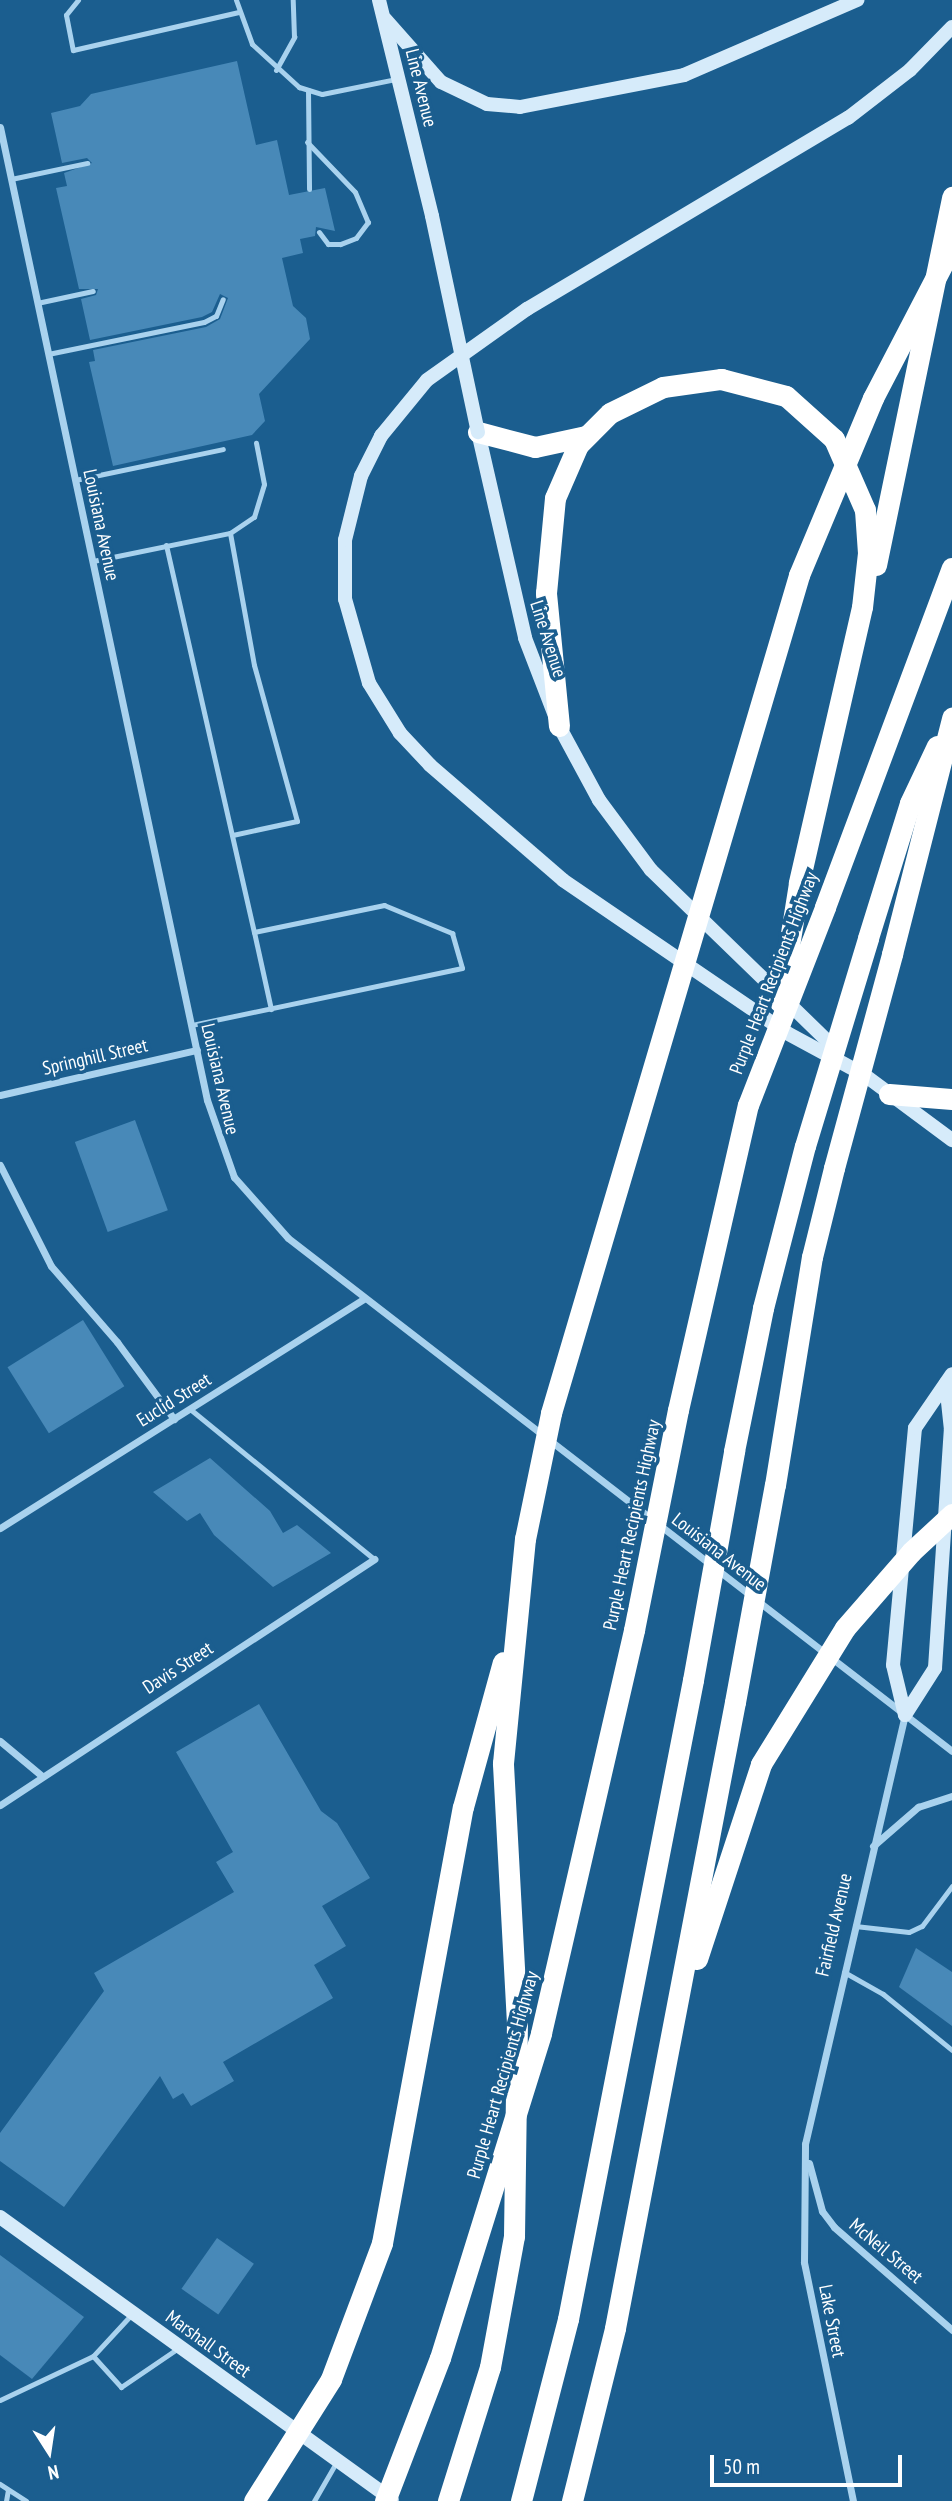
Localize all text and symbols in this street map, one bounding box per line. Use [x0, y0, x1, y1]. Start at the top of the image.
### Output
street label: Line Avenue [400, 46, 442, 130]
street label: Louisiana Avenue [78, 467, 124, 583]
street label: Line Avenue [525, 597, 571, 681]
street label: Purple Heart Recipients Highway [725, 869, 823, 1077]
street label: Louisiana Avenue [196, 1021, 244, 1137]
street label: Springhill Street [40, 1034, 150, 1080]
street label: Euclid Street [133, 1368, 215, 1432]
street label: Purple Heart Recipients Highway [599, 1418, 665, 1632]
street label: Louisiana Avenue [667, 1508, 771, 1596]
street label: Davis Street [139, 1637, 217, 1699]
street label: Fairfield Avenue [811, 1871, 857, 1979]
street label: Purple Heart Recipients Highway [462, 1969, 544, 2181]
street label: McNeil Street [845, 2214, 927, 2288]
street label: Lake Street [814, 2283, 850, 2359]
street label: Marshall Street [161, 2306, 255, 2382]
north arrow [14, 2417, 84, 2487]
scale bar [714, 2442, 906, 2486]
text: 50 m [723, 2453, 760, 2480]
text: N [46, 2460, 61, 2485]

